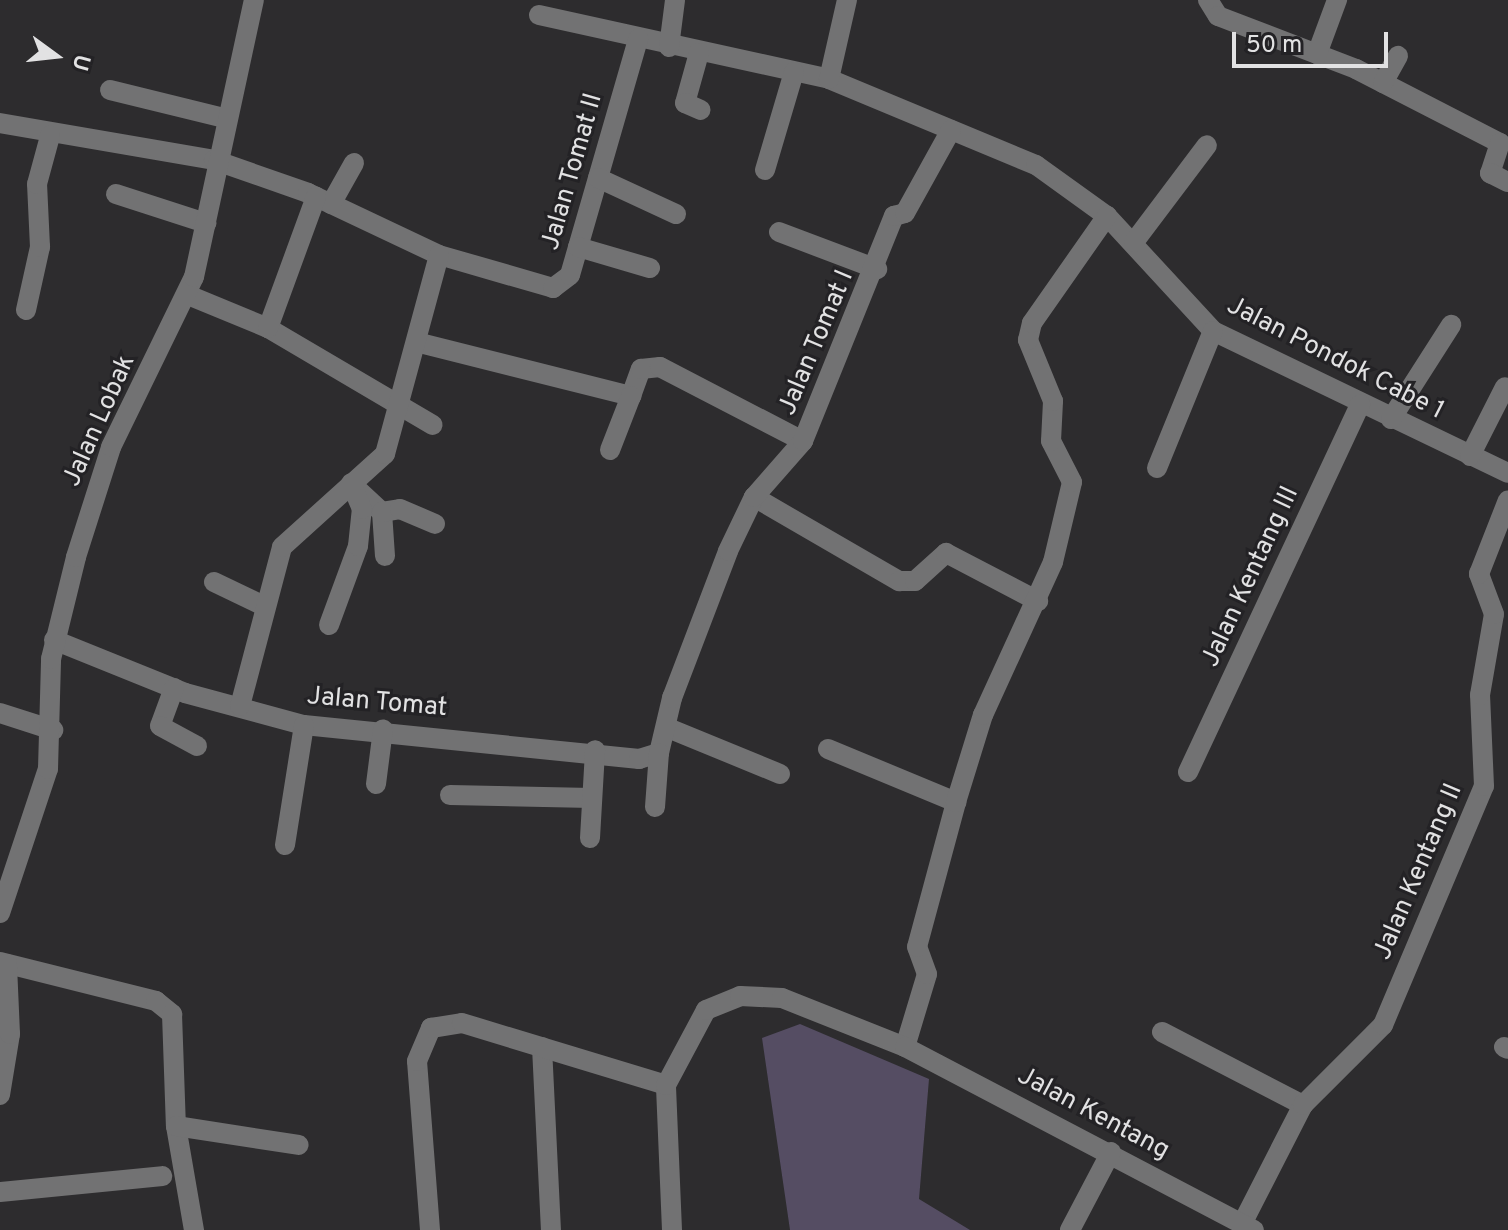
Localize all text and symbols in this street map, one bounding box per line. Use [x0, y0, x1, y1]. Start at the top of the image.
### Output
north arrow [16, 16, 96, 96]
scale bar [1236, 16, 1392, 66]
text: 50 m [1246, 31, 1302, 61]
text: U [65, 51, 95, 73]
street label: Jalan Tomat II [536, 90, 610, 254]
street label: Jalan Tomat I [772, 265, 862, 421]
street label: Jalan Pondok Cabe 1 [1221, 291, 1449, 427]
street label: Jalan Lobak [57, 350, 143, 492]
street label: Jalan Kentang III [1196, 482, 1306, 672]
street label: Jalan Tomat [305, 681, 449, 725]
street label: Jalan Kentang II [1368, 779, 1470, 965]
street label: Jalan Kentang [1012, 1061, 1174, 1167]

